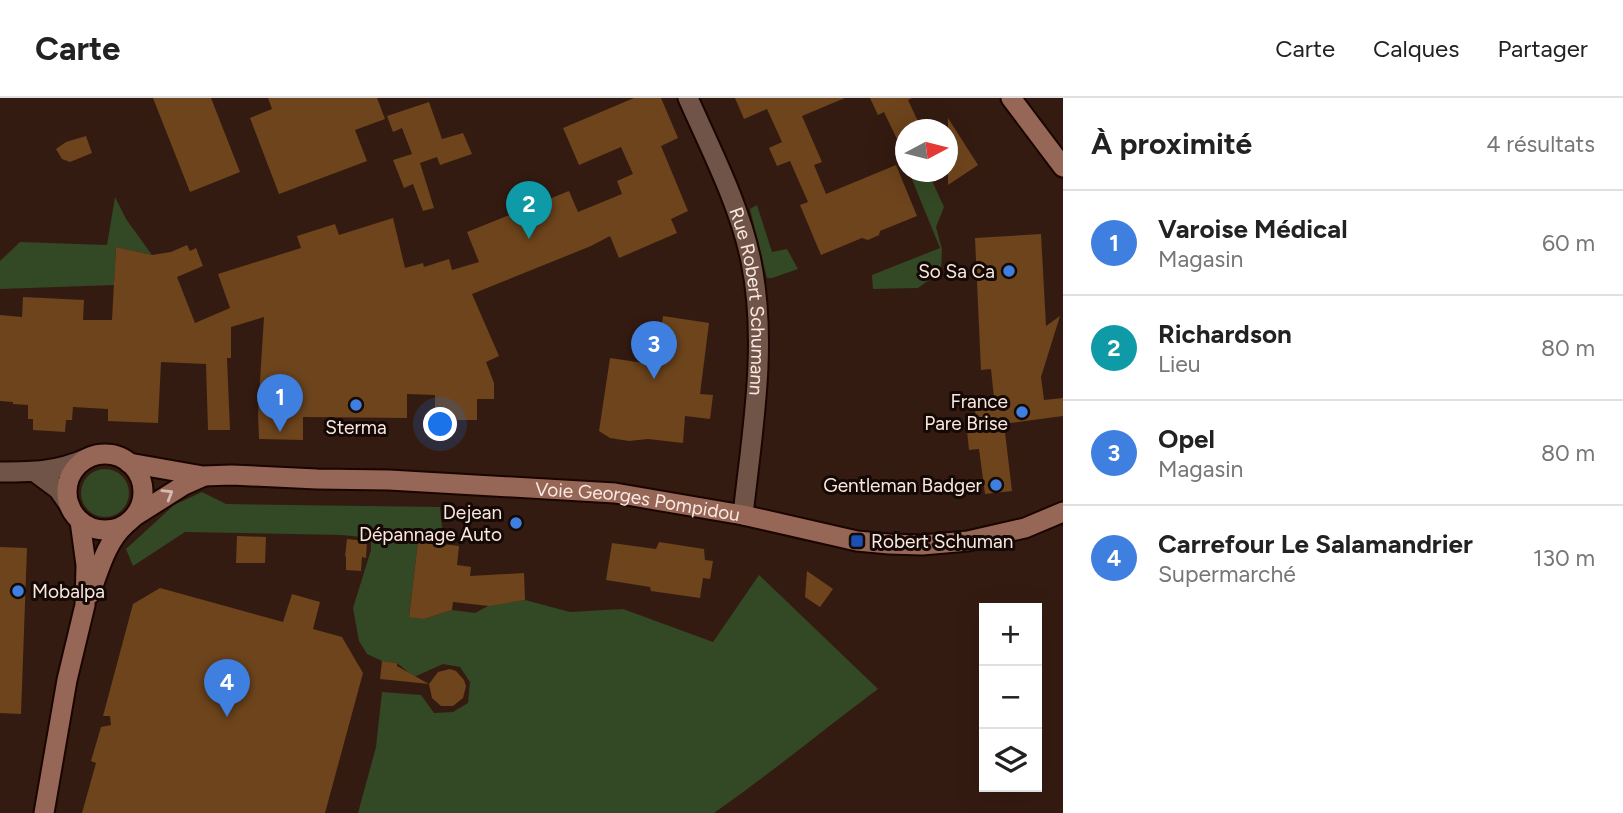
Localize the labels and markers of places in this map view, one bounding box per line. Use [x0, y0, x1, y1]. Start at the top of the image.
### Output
pin: 2 [506, 181, 552, 239]
place label: So Sa Ca [918, 260, 995, 283]
marker: So Sa Ca [1001, 263, 1017, 279]
pin: 3 [631, 321, 677, 379]
pin: 1 [257, 374, 303, 432]
place label: France Pare Brise [924, 390, 1008, 435]
marker: Sterma [348, 397, 364, 413]
marker: France Pare Brise [1014, 404, 1030, 420]
place label: Sterma [325, 416, 387, 439]
place label: Gentleman Badger [823, 474, 983, 497]
marker: Gentleman Badger [988, 477, 1004, 493]
place label: Dejean Dépannage Auto [359, 501, 502, 546]
marker: Dejean Dépannage Auto [508, 515, 524, 531]
place label: Robert Schuman [871, 530, 1013, 553]
marker: Robert Schuman [849, 533, 865, 549]
place label: Mobalpa [32, 580, 105, 603]
marker: Mobalpa [10, 583, 26, 599]
pin: 4 [204, 659, 250, 717]

